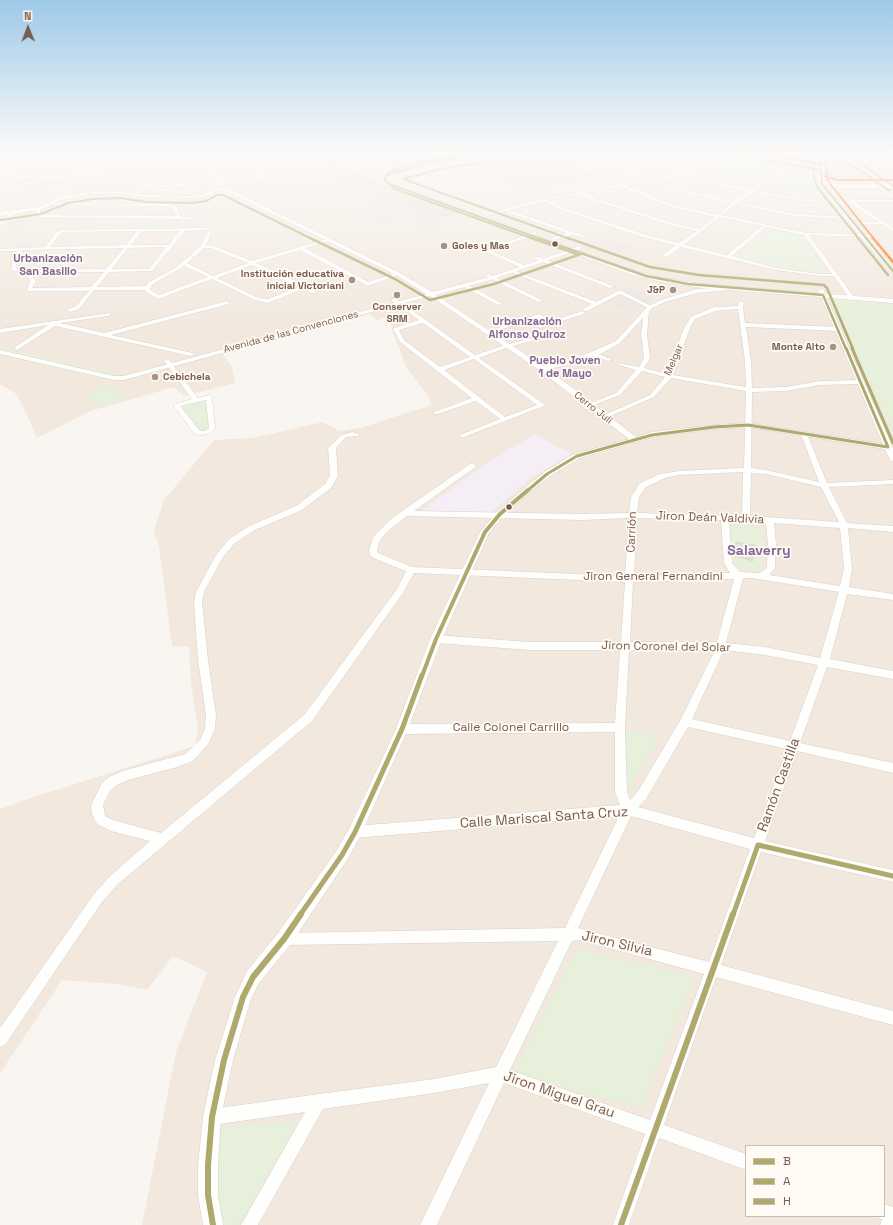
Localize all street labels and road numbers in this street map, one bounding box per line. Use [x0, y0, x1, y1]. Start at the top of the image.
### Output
street label: Avenida de las Convenciones [222, 308, 360, 356]
street label: Melgar [662, 342, 686, 378]
street label: Cerro Juli [572, 389, 614, 427]
street label: Jiron Deán Valdivia [656, 509, 764, 527]
street label: Carrión [624, 511, 640, 553]
street label: Jiron General Fernandini [583, 570, 723, 584]
street label: Jiron Coronel del Solar [601, 639, 731, 655]
street label: Calle Colonel Carrillo [453, 721, 569, 735]
street label: Ramón Castilla [754, 736, 804, 834]
street label: Calle Mariscal Santa Cruz [459, 804, 629, 832]
street label: Jiron Silvia [580, 928, 654, 960]
street label: Jiron Miguel Grau [501, 1068, 617, 1122]

